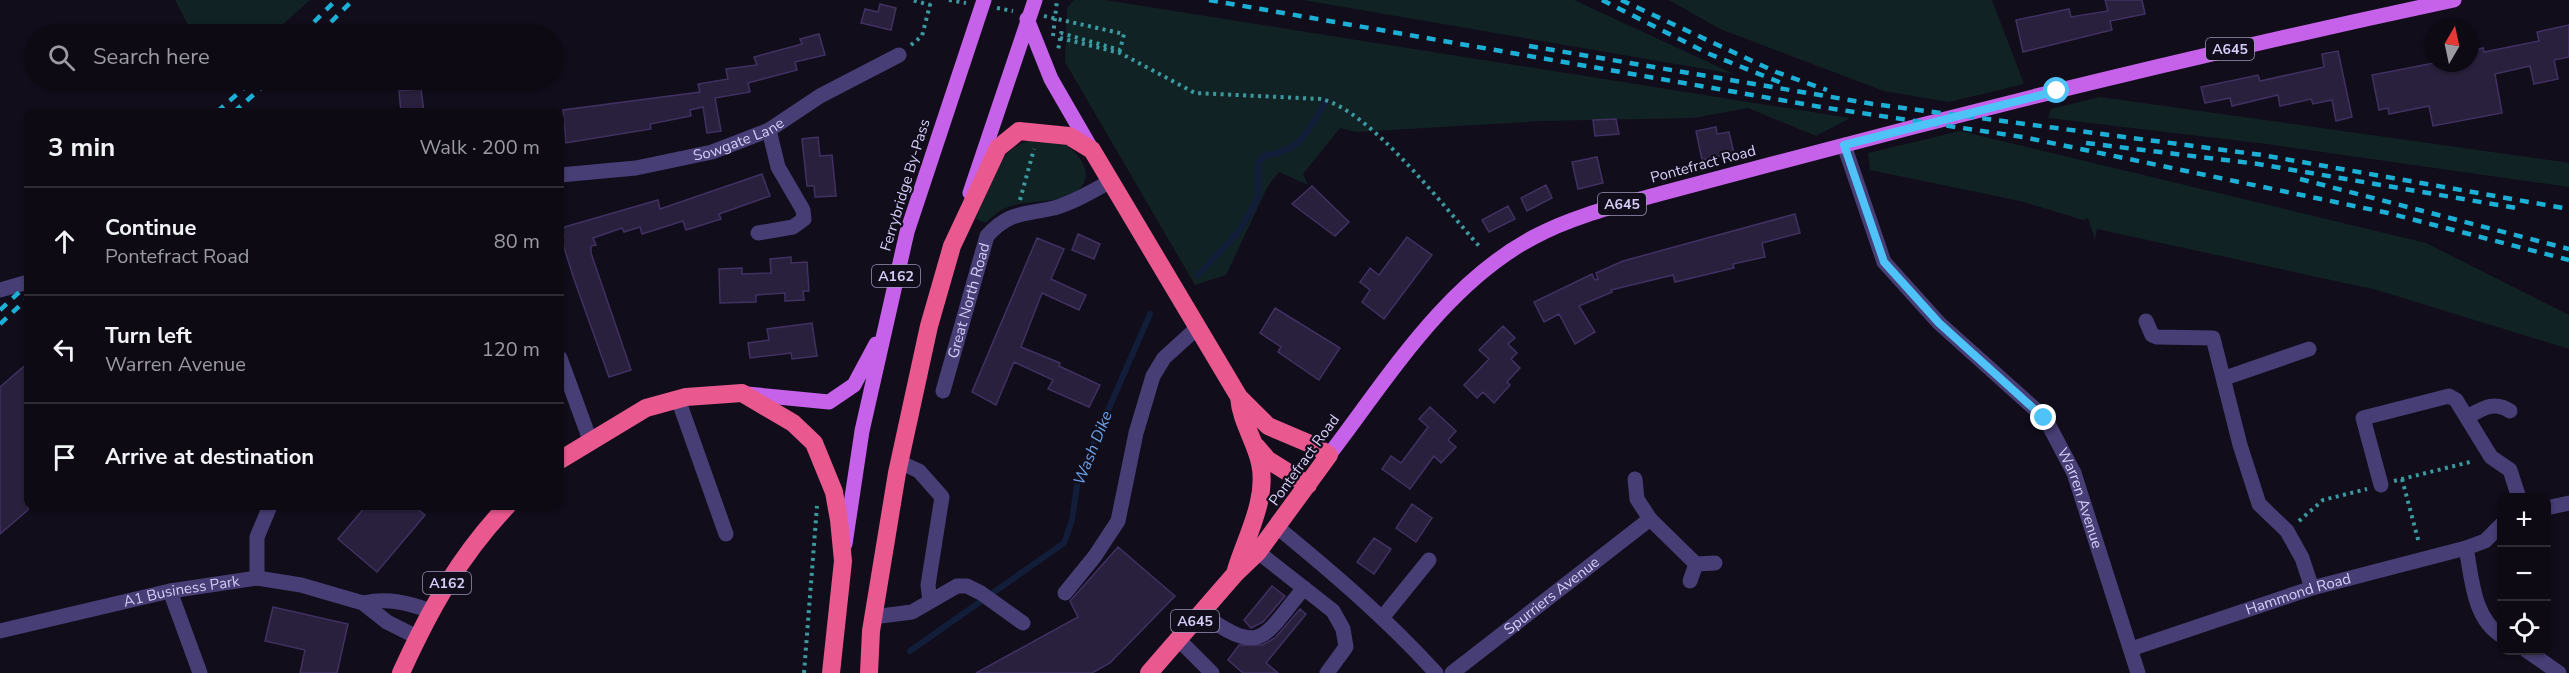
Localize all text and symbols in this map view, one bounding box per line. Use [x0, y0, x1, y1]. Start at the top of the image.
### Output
north arrow [2425, 18, 2479, 72]
search box [24, 24, 564, 90]
road number: A645 [2206, 38, 2254, 60]
icon: search [45, 41, 78, 74]
text: Search here [93, 42, 210, 72]
route start [2043, 77, 2069, 103]
street label: Sowgate Lane [691, 113, 788, 166]
street label: Ferrybridge By-Pass [875, 116, 935, 254]
text: 3 min [48, 130, 115, 165]
text: Walk · 200 m [420, 134, 540, 161]
street label: Pontefract Road [1648, 140, 1758, 188]
road number: A645 [1598, 193, 1646, 215]
text: Continue [105, 213, 196, 243]
icon: ahead [48, 225, 81, 258]
text: 80 m [494, 228, 540, 255]
street label: Great North Road [943, 241, 995, 361]
text: Pontefract Road [105, 243, 250, 270]
road number: A162 [872, 265, 920, 287]
text: Turn left [105, 321, 192, 351]
icon: left [48, 333, 81, 366]
text: 120 m [482, 336, 540, 363]
text: Warren Avenue [105, 351, 246, 378]
route end [2030, 404, 2056, 430]
water label: Wash Dike [1068, 407, 1118, 488]
street label: Pontefract Road [1264, 410, 1344, 510]
icon: arrive [48, 441, 81, 474]
text: Arrive at destination [105, 442, 314, 472]
street label: Warren Avenue [2052, 444, 2107, 551]
map controls [2497, 493, 2551, 655]
button: + [2497, 493, 2551, 547]
button: − [2497, 547, 2551, 601]
street label: Spurriers Avenue [1499, 552, 1603, 639]
street label: Hammond Road [2243, 568, 2353, 620]
street label: A1 Business Park [121, 571, 241, 612]
road number: A162 [423, 572, 471, 594]
button: locate [2497, 601, 2551, 655]
road number: A645 [1171, 610, 1219, 632]

